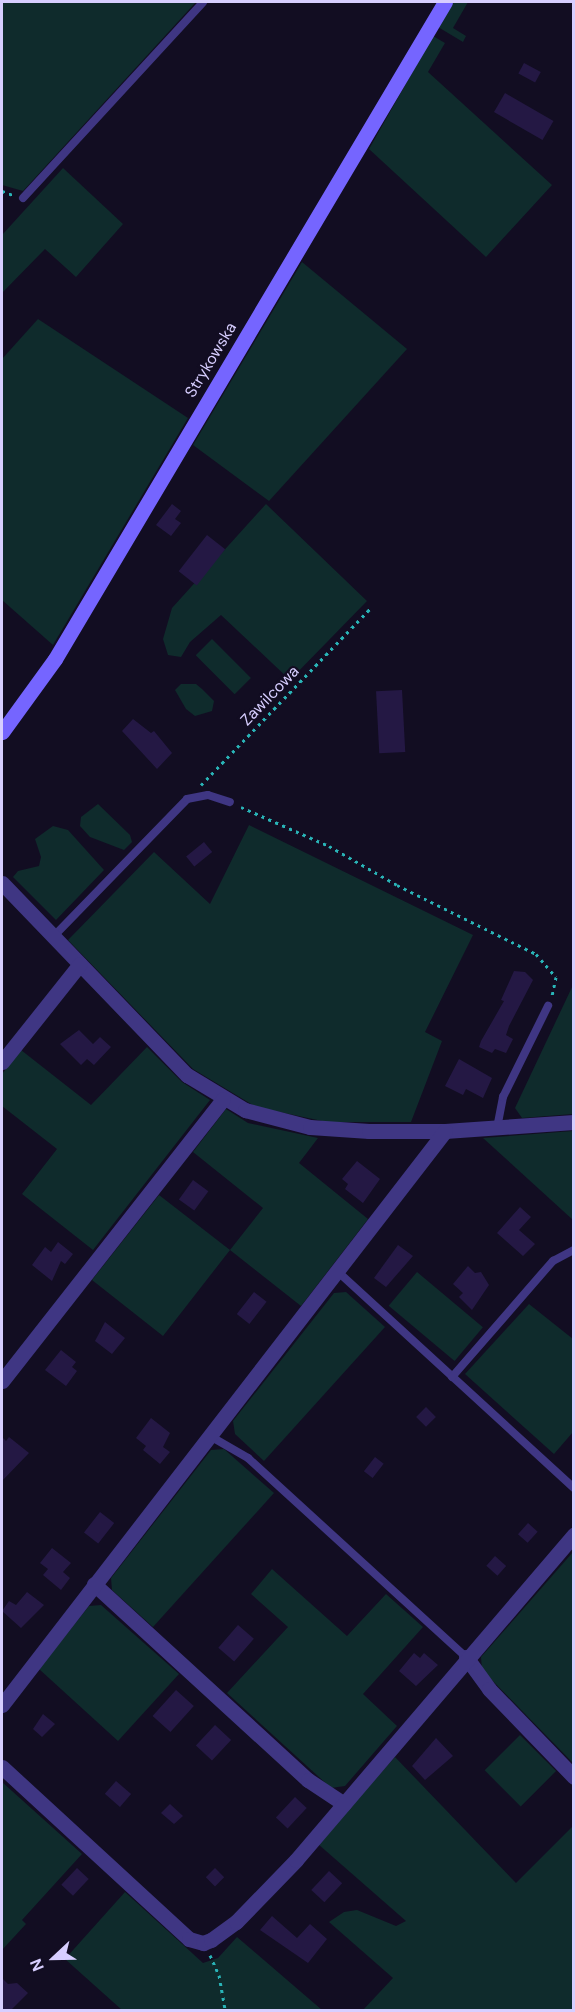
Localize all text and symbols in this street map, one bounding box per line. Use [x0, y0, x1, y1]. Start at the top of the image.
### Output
street label: Strykowska [181, 319, 241, 401]
street label: Zawilcowa [237, 662, 303, 730]
north arrow [24, 1928, 84, 1988]
text: N [25, 1956, 49, 1974]

